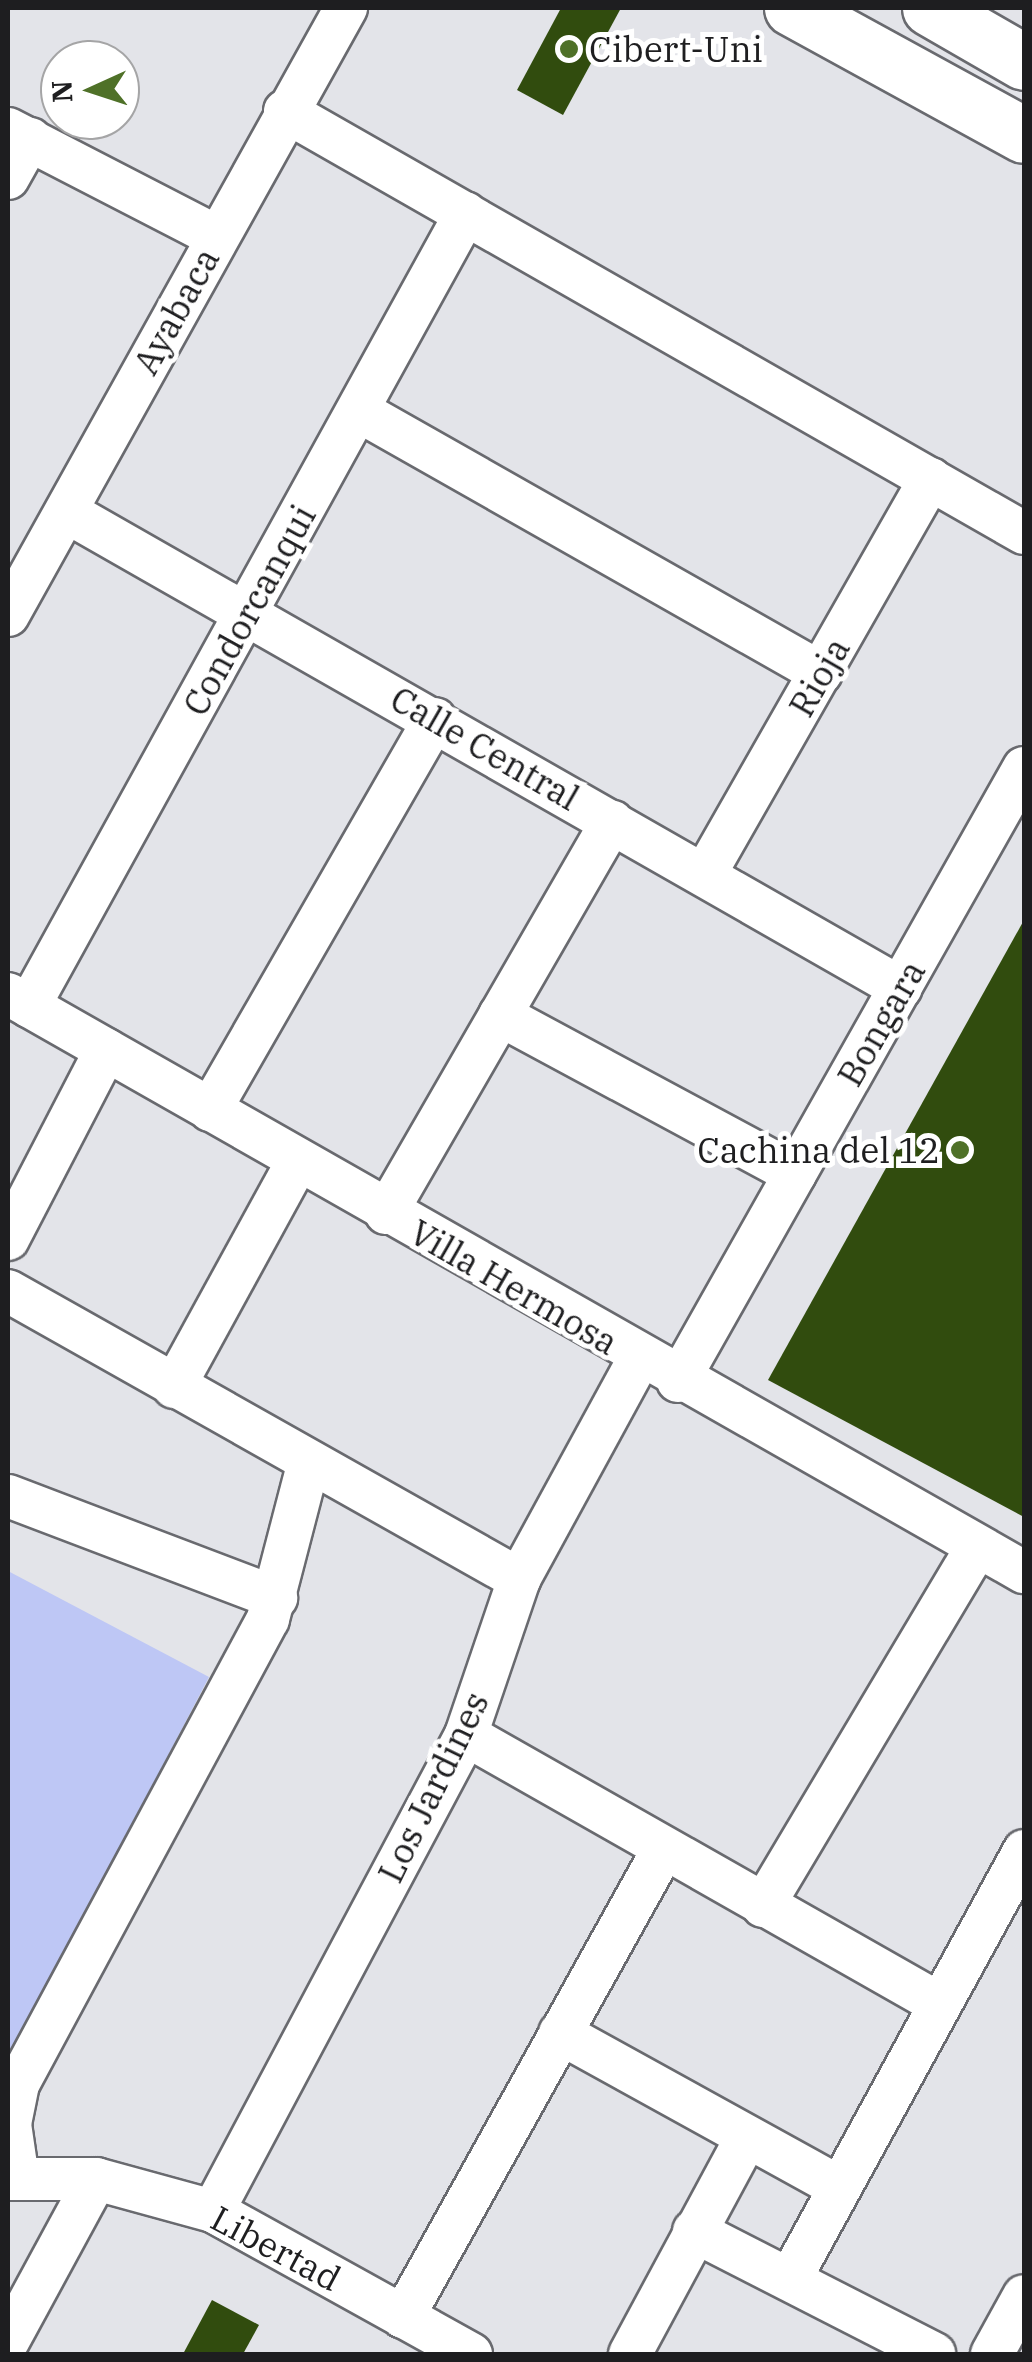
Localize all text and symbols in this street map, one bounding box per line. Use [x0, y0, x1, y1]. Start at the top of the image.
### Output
place label: Cibert-Uni [589, 28, 763, 70]
marker: Cibert-Uni [558, 38, 580, 60]
north arrow [40, 40, 140, 140]
text: N [42, 79, 81, 104]
street label: Ayabaca [124, 240, 228, 382]
street label: Condorcanqui [174, 497, 324, 723]
street label: Rioja [780, 630, 858, 724]
street label: Calle Central [383, 677, 587, 819]
street label: Bongara [828, 953, 934, 1093]
place label: Cachina del 12 [697, 1129, 940, 1171]
marker: Cachina del 12 [949, 1139, 971, 1161]
street label: Villa Hermosa [403, 1211, 625, 1363]
street label: Los Jardines [369, 1685, 497, 1889]
street label: Libertad [204, 2196, 348, 2300]

